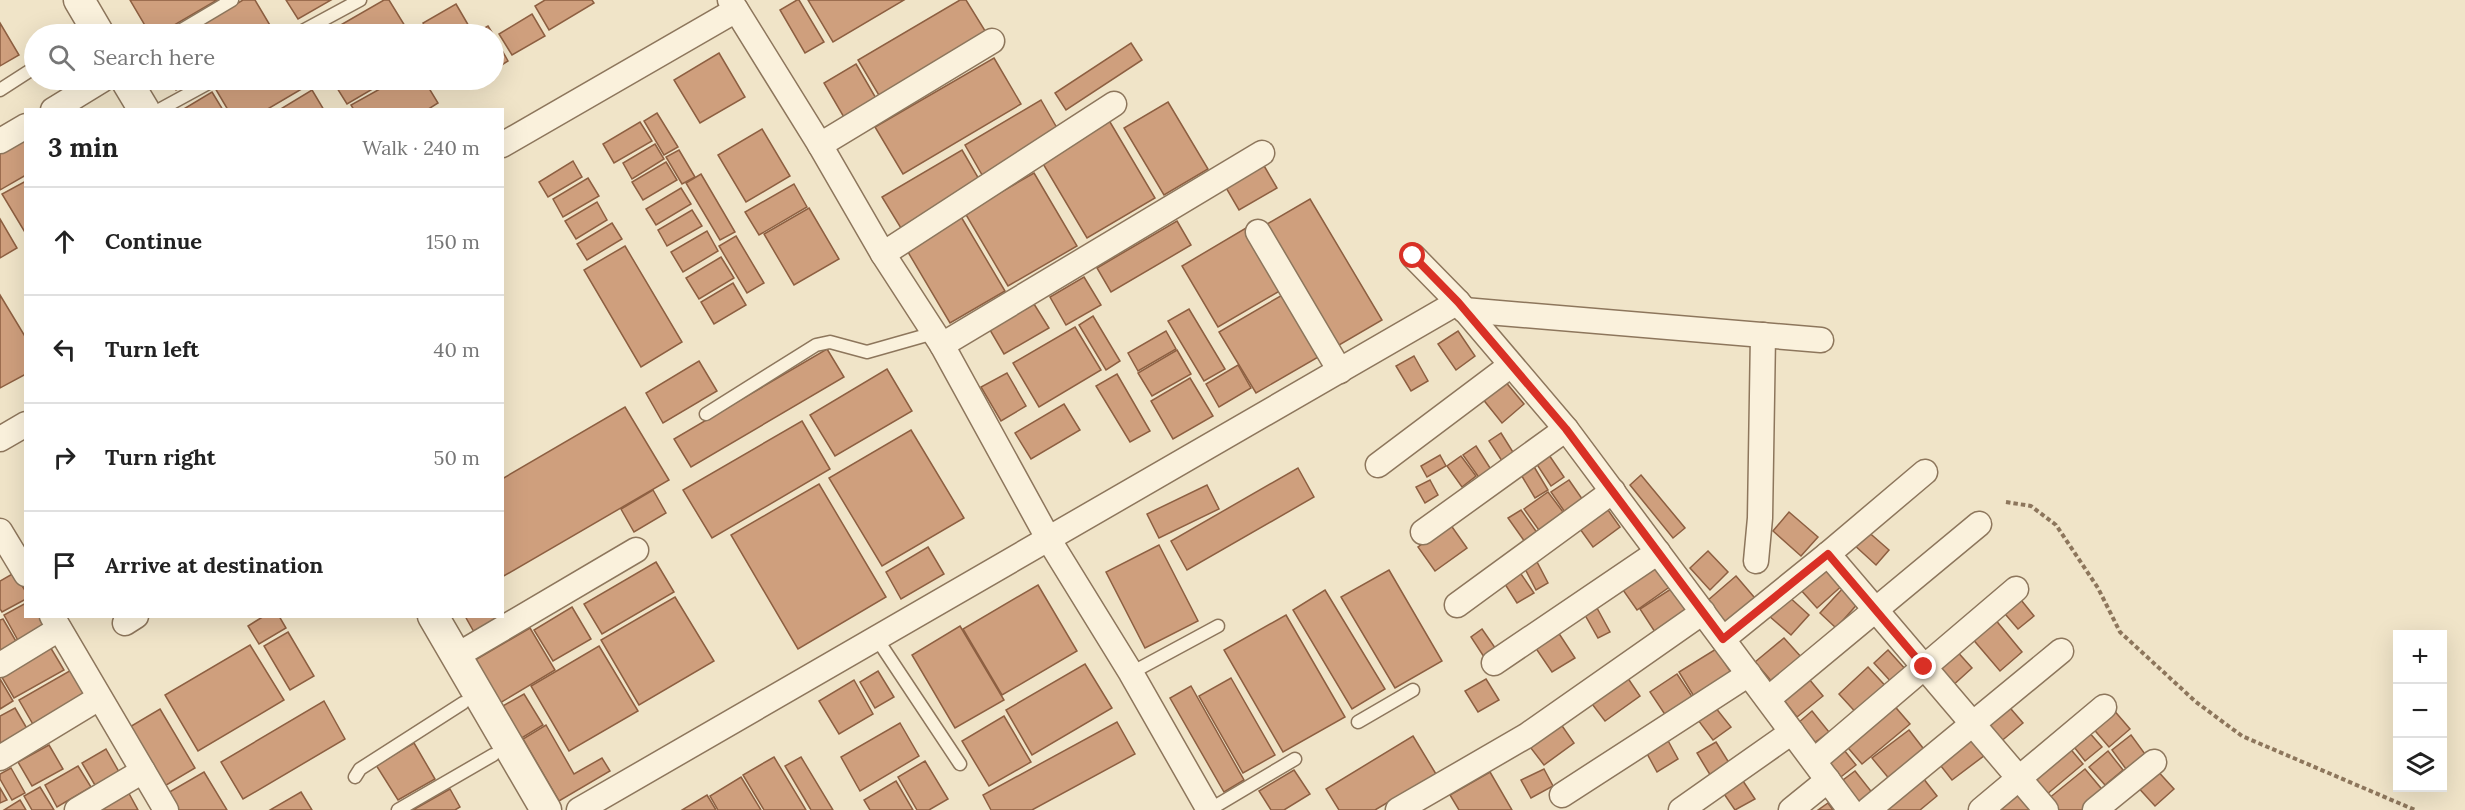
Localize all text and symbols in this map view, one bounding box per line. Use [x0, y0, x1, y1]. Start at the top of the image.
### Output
search box [24, 24, 504, 90]
icon: search [45, 41, 78, 74]
text: Search here [93, 43, 215, 71]
text: 3 min [48, 131, 118, 164]
text: Walk · 240 m [362, 135, 480, 160]
icon: ahead [48, 225, 81, 258]
text: Continue [105, 227, 202, 255]
text: 150 m [426, 229, 480, 254]
route start [1399, 242, 1425, 268]
icon: left [48, 333, 81, 366]
text: Turn left [105, 335, 199, 363]
text: 40 m [434, 337, 480, 362]
icon: right [48, 441, 81, 474]
text: Turn right [105, 443, 216, 471]
text: 50 m [434, 445, 480, 470]
icon: arrive [48, 549, 81, 582]
text: Arrive at destination [105, 551, 323, 579]
map controls [2393, 630, 2447, 792]
button: + [2393, 630, 2447, 684]
route end [1910, 653, 1936, 679]
button: − [2393, 684, 2447, 738]
button: layers [2393, 738, 2447, 792]

